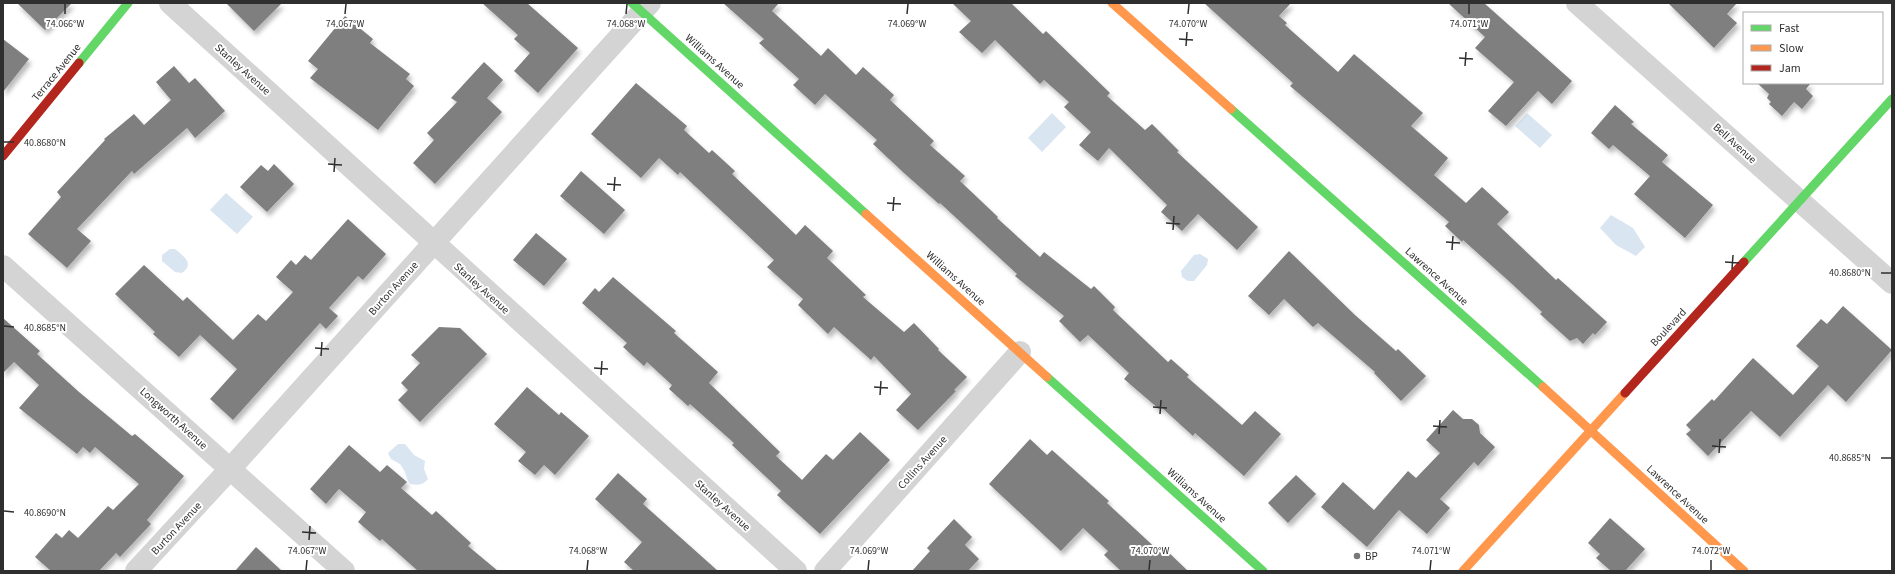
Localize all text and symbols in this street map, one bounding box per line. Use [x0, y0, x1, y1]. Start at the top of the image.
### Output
legend [1743, 12, 1883, 84]
text: 74.066°W [46, 17, 84, 31]
text: 74.067°W [326, 17, 364, 31]
text: 74.068°W [607, 17, 645, 31]
text: 74.069°W [888, 17, 926, 31]
text: 74.070°W [1169, 17, 1207, 31]
text: 74.071°W [1450, 17, 1488, 31]
text: Fast [1779, 20, 1799, 37]
street label: Williams Avenue [682, 31, 748, 92]
street label: Terrace Avenue [29, 40, 85, 104]
street label: Stanley Avenue [212, 40, 274, 99]
text: Slow [1779, 40, 1804, 57]
text: Jam [1779, 60, 1801, 77]
street label: Bell Avenue [1710, 120, 1760, 167]
text: 40.8680°N [24, 136, 66, 150]
street label: Lawrence Avenue [1402, 244, 1472, 309]
street label: Williams Avenue [923, 248, 989, 309]
street label: Burton Avenue [365, 258, 422, 319]
street label: Stanley Avenue [451, 259, 513, 318]
text: 40.8680°N [1829, 266, 1871, 280]
street label: Boulevard [1647, 305, 1690, 350]
text: 40.8685°N [24, 321, 66, 335]
street label: Longworth Avenue [137, 384, 211, 453]
street label: Collins Avenue [894, 432, 951, 492]
text: 40.8685°N [1829, 451, 1871, 465]
street label: Lawrence Avenue [1643, 461, 1713, 528]
street label: Williams Avenue [1164, 465, 1230, 526]
street label: Stanley Avenue [692, 476, 754, 535]
street label: Burton Avenue [148, 498, 205, 558]
text: 40.8690°N [24, 506, 66, 520]
text: 74.067°W [288, 544, 326, 558]
text: 74.068°W [569, 544, 607, 558]
text: 74.069°W [850, 544, 888, 558]
text: 74.070°W [1131, 544, 1169, 558]
text: 74.071°W [1412, 544, 1450, 558]
text: 74.072°W [1692, 544, 1730, 558]
place label: BP [1365, 549, 1378, 564]
marker: BP [1352, 551, 1362, 561]

